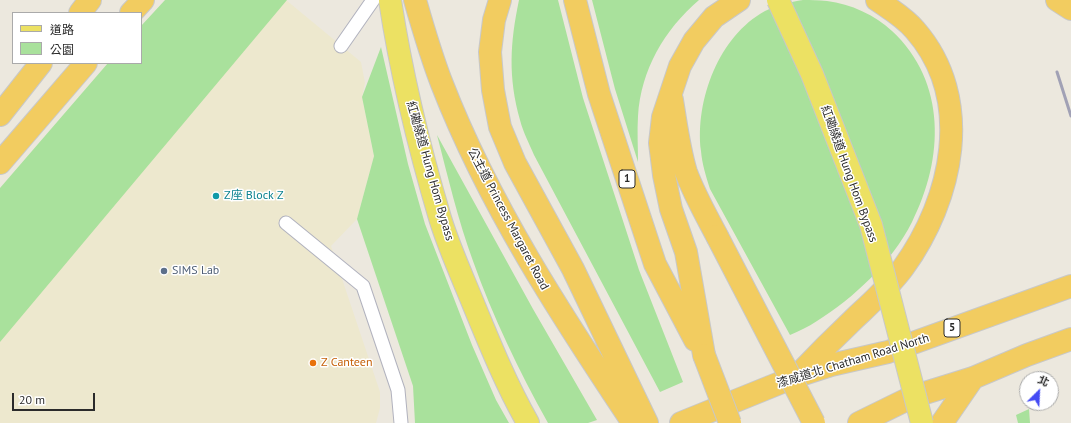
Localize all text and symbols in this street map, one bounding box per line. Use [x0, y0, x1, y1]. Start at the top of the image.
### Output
legend [12, 12, 142, 64]
text: 道路 [50, 22, 74, 37]
text: 公園 [50, 42, 74, 57]
street label: 紅磡繞道 Hung Hom Bypass [403, 100, 457, 242]
street label: 紅磡繞道 Hung Hom Bypass [818, 104, 880, 244]
street label: 公主道 Princess Margaret Road [464, 146, 552, 292]
road number: 1 [619, 170, 635, 188]
place label: Z座 Block Z [224, 189, 284, 203]
marker: Z座 Block Z [211, 191, 221, 201]
place label: SIMS Lab [172, 264, 219, 278]
marker: SIMS Lab [159, 266, 169, 276]
road number: 5 [944, 319, 960, 337]
street label: 漆咸道北 Chatham Road North [775, 331, 931, 391]
place label: Z Canteen [321, 356, 372, 370]
marker: Z Canteen [308, 358, 318, 368]
north arrow [1019, 371, 1059, 411]
text: 北 [1036, 372, 1051, 390]
scale bar [14, 385, 97, 411]
text: 20 m [19, 392, 45, 407]

